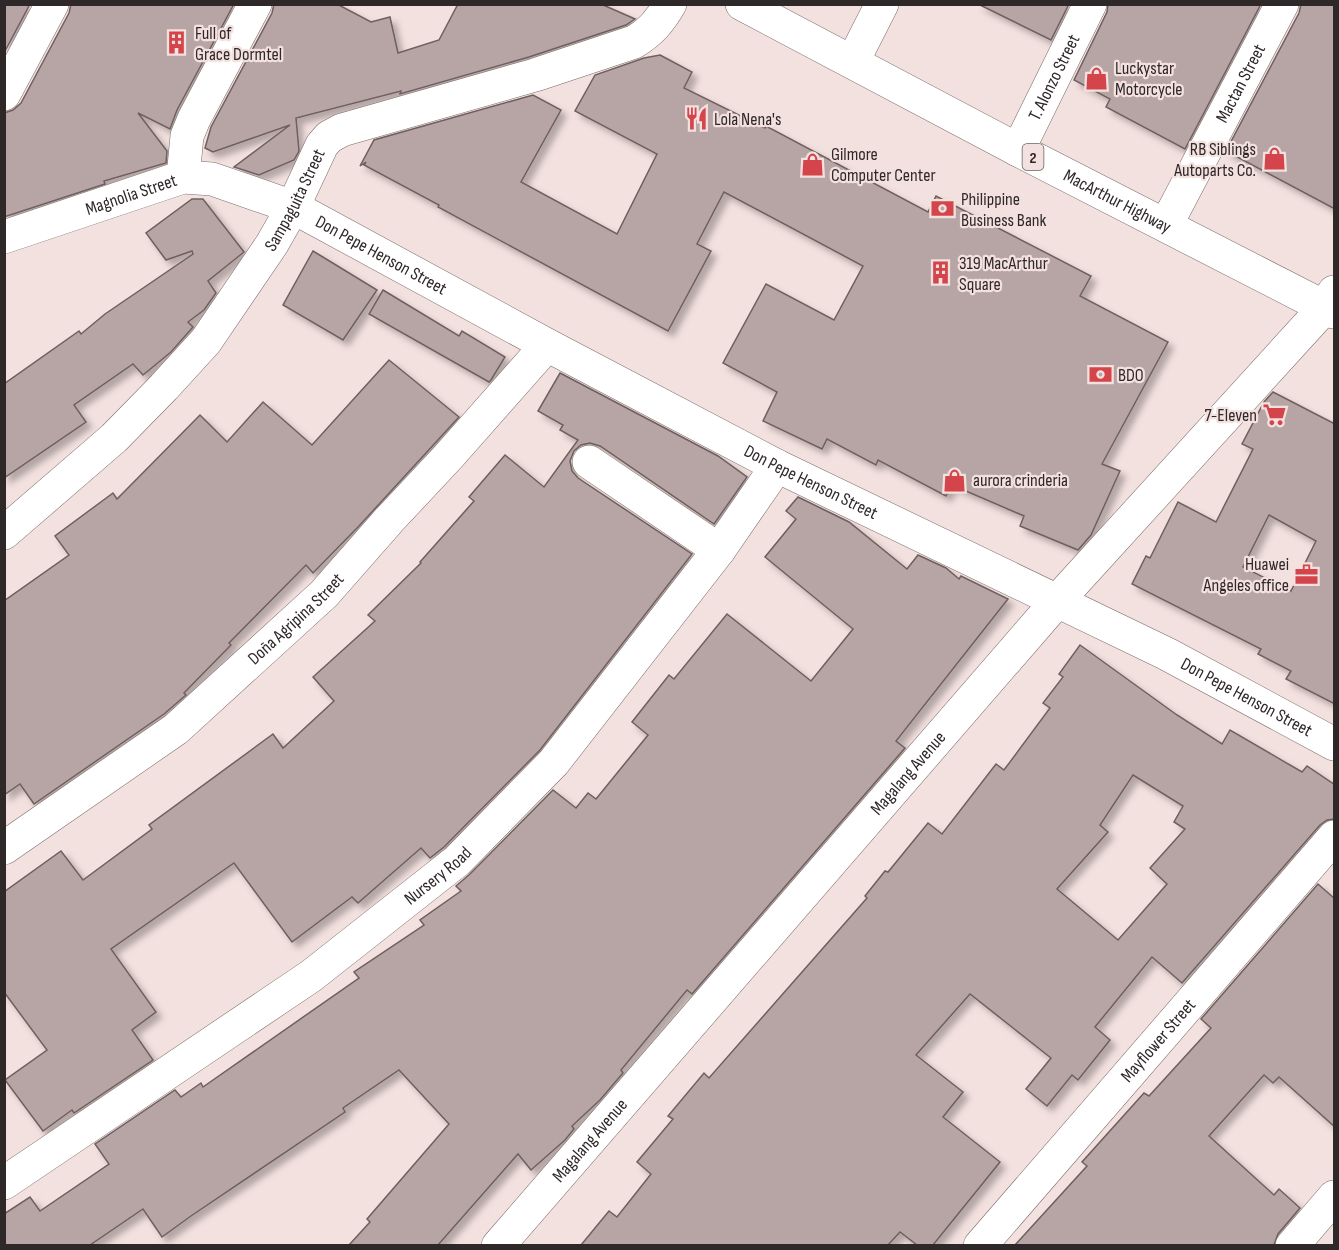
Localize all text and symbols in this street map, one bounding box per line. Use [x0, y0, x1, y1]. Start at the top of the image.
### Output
place label: Full of Grace Dormtel [195, 23, 282, 65]
building icon: Full of Grace Dormtel [164, 30, 190, 56]
street label: T. Alonzo Street [1024, 31, 1085, 124]
street label: Mactan Street [1212, 40, 1270, 126]
place label: Luckystar Motorcycle [1115, 58, 1183, 100]
shop icon: Luckystar Motorcycle [1084, 65, 1110, 91]
restaurant icon: Lola Nena's [683, 106, 709, 132]
place label: Lola Nena's [714, 109, 781, 130]
place label: RB Siblings Autoparts Co. [1173, 139, 1256, 181]
place label: Gilmore Computer Center [831, 144, 936, 186]
road number: 2 [1022, 144, 1044, 170]
street label: Sampaguita Street [260, 145, 330, 255]
shop icon: RB Siblings Autoparts Co. [1261, 146, 1287, 172]
shop icon: Gilmore Computer Center [800, 151, 826, 177]
street label: MacArthur Highway [1060, 165, 1175, 238]
street label: Magnolia Street [83, 170, 180, 220]
place label: Philippine Business Bank [961, 189, 1047, 231]
bank icon: Philippine Business Bank [930, 196, 956, 222]
street label: Don Pepe Henson Street [312, 211, 451, 300]
place label: 319 MacArthur Square [959, 253, 1048, 295]
building icon: 319 MacArthur Square [928, 260, 954, 286]
bank icon: BDO [1087, 362, 1113, 388]
place label: BDO [1118, 365, 1144, 386]
supermarket icon: 7-Eleven [1262, 402, 1288, 428]
place label: 7-Eleven [1204, 405, 1257, 426]
street label: Don Pepe Henson Street [740, 441, 881, 524]
shop icon: aurora crinderia [942, 467, 968, 493]
place label: aurora crinderia [973, 470, 1068, 491]
place label: Huawei Angeles office [1203, 554, 1289, 596]
office icon: Huawei Angeles office [1294, 561, 1320, 587]
street label: Doña Agripina Street [244, 569, 349, 669]
street label: Don Pepe Henson Street [1177, 653, 1316, 742]
street label: Magalang Avenue [867, 727, 950, 819]
street label: Nursery Road [400, 842, 476, 909]
street label: Mayflower Street [1117, 994, 1200, 1087]
street label: Magalang Avenue [548, 1094, 632, 1187]

